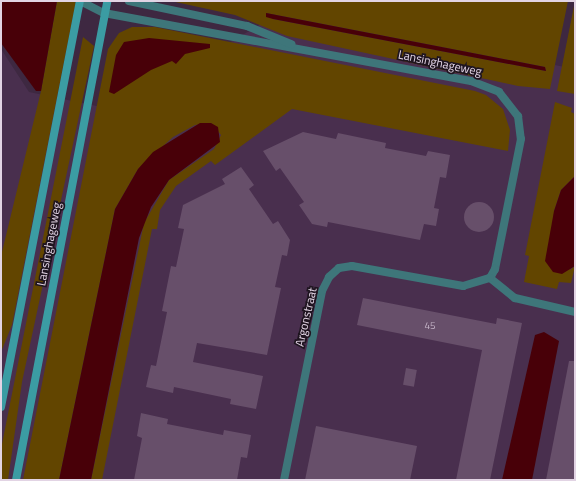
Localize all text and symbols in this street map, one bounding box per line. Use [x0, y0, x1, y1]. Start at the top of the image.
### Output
street label: Lansinghageweg [397, 47, 483, 79]
street label: Lansinghageweg [34, 201, 64, 287]
street label: Argonstraat [292, 286, 320, 348]
house number: 45 [424, 320, 436, 332]

